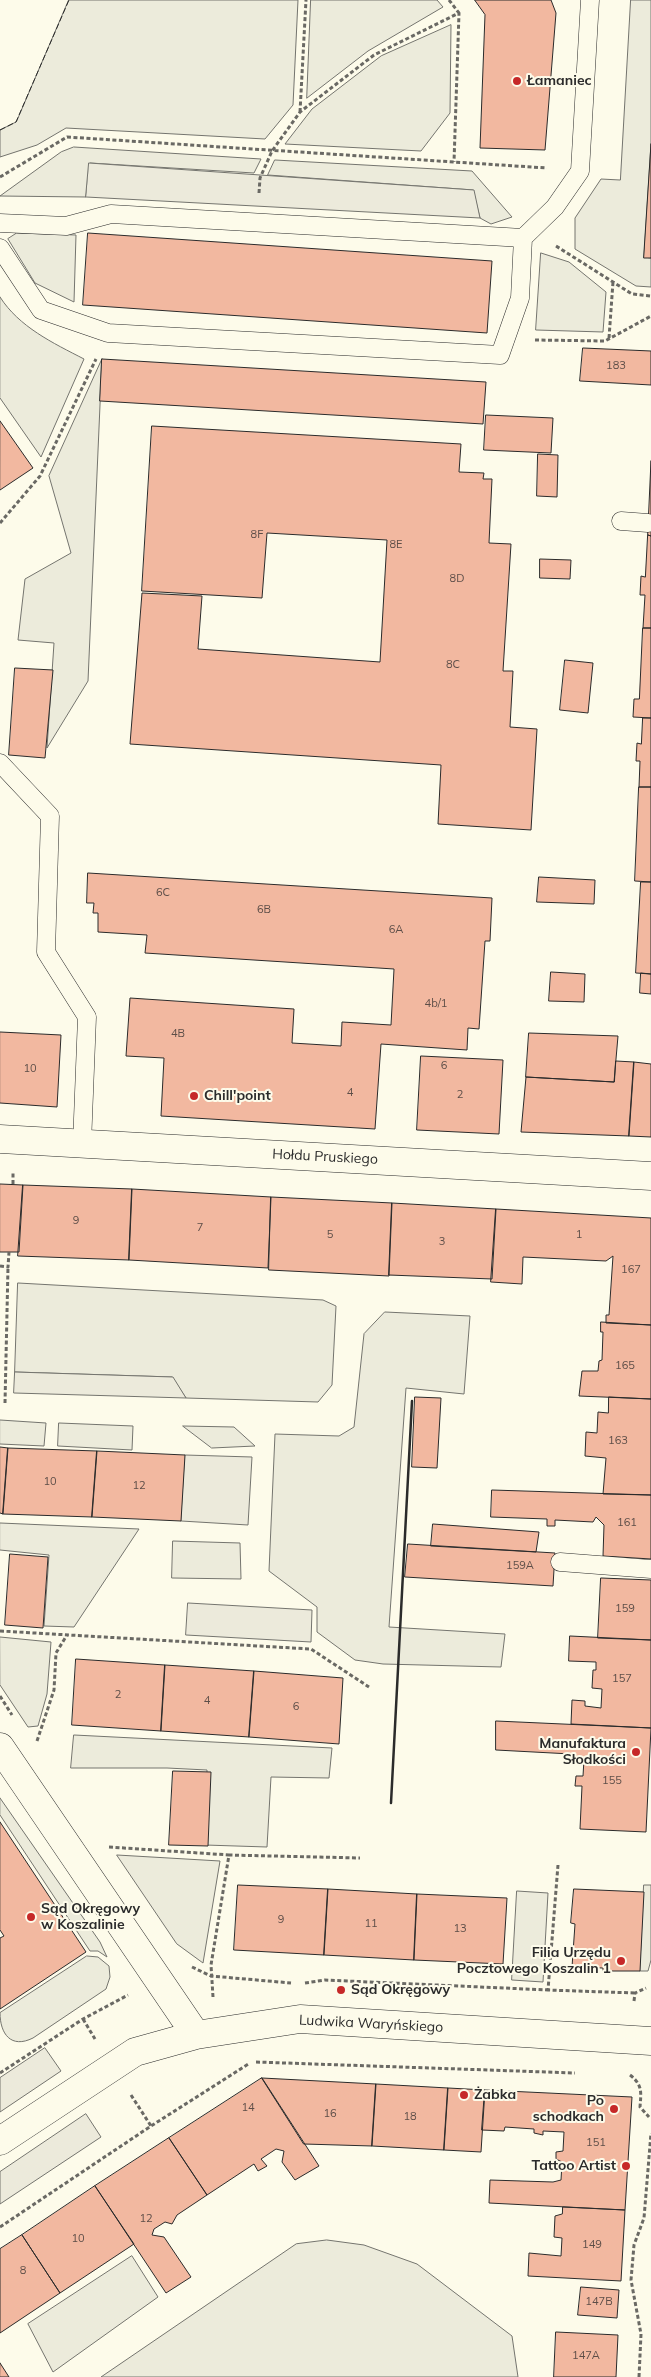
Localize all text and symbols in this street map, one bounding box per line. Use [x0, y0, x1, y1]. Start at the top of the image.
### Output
place label: Łamaniec [527, 73, 592, 89]
marker: Łamaniec [511, 75, 523, 87]
house number: 183 [606, 359, 626, 373]
house number: 8F [251, 528, 263, 542]
house number: 8E [389, 538, 403, 552]
house number: 8D [450, 572, 464, 586]
house number: 8C [446, 658, 460, 672]
house number: 6C [156, 886, 170, 900]
house number: 6B [257, 903, 271, 917]
house number: 6A [389, 923, 403, 937]
house number: 4b/1 [425, 997, 447, 1011]
house number: 4B [171, 1027, 185, 1041]
house number: 6 [441, 1059, 447, 1073]
house number: 10 [23, 1062, 37, 1076]
house number: 4 [347, 1086, 353, 1100]
place label: Chill'point [204, 1088, 271, 1104]
house number: 2 [457, 1088, 463, 1102]
marker: Chill'point [188, 1090, 200, 1102]
street label: Hołdu Pruskiego [272, 1146, 378, 1168]
house number: 9 [73, 1214, 79, 1228]
house number: 7 [197, 1221, 203, 1235]
house number: 5 [327, 1228, 333, 1242]
house number: 1 [576, 1228, 582, 1242]
house number: 3 [439, 1235, 445, 1249]
house number: 167 [621, 1263, 641, 1277]
house number: 165 [615, 1359, 635, 1373]
house number: 163 [608, 1434, 628, 1448]
house number: 10 [43, 1475, 57, 1489]
house number: 12 [132, 1479, 146, 1493]
house number: 161 [617, 1516, 637, 1530]
house number: 159A [506, 1559, 534, 1573]
house number: 159 [615, 1602, 635, 1616]
house number: 157 [612, 1672, 632, 1686]
house number: 2 [115, 1688, 121, 1702]
house number: 4 [204, 1694, 210, 1708]
house number: 6 [293, 1700, 299, 1714]
place label: Manufaktura Słodkości [539, 1736, 626, 1768]
marker: Manufaktura Słodkości [630, 1746, 642, 1758]
house number: 155 [602, 1774, 622, 1788]
place label: Sąd Okręgowy w Koszalinie [41, 1901, 140, 1934]
marker: Sąd Okręgowy w Koszalinie [25, 1911, 37, 1923]
house number: 9 [278, 1913, 284, 1927]
house number: 11 [364, 1917, 378, 1931]
house number: 13 [453, 1922, 467, 1936]
place label: Filia Urzędu Pocztowego Koszalin 1 [457, 1945, 611, 1978]
marker: Filia Urzędu Pocztowego Koszalin 1 [615, 1955, 627, 1967]
place label: Sąd Okręgowy [351, 1982, 450, 1998]
marker: Sąd Okręgowy [335, 1984, 347, 1996]
street label: Ludwika Waryńskiego [298, 2012, 444, 2036]
place label: Żabka [474, 2087, 516, 2103]
marker: Żabka [458, 2089, 470, 2101]
place label: Po schodkach [533, 2093, 604, 2126]
house number: 14 [241, 2101, 255, 2115]
marker: Po schodkach [608, 2103, 620, 2115]
house number: 16 [323, 2107, 337, 2121]
house number: 18 [403, 2110, 417, 2124]
house number: 151 [586, 2136, 606, 2150]
place label: Tattoo Artist [532, 2158, 616, 2174]
marker: Tattoo Artist [620, 2160, 632, 2172]
house number: 12 [139, 2212, 153, 2226]
house number: 10 [71, 2232, 85, 2246]
house number: 149 [582, 2238, 602, 2252]
house number: 8 [20, 2264, 26, 2278]
house number: 147B [585, 2295, 613, 2309]
house number: 147A [572, 2349, 600, 2363]

